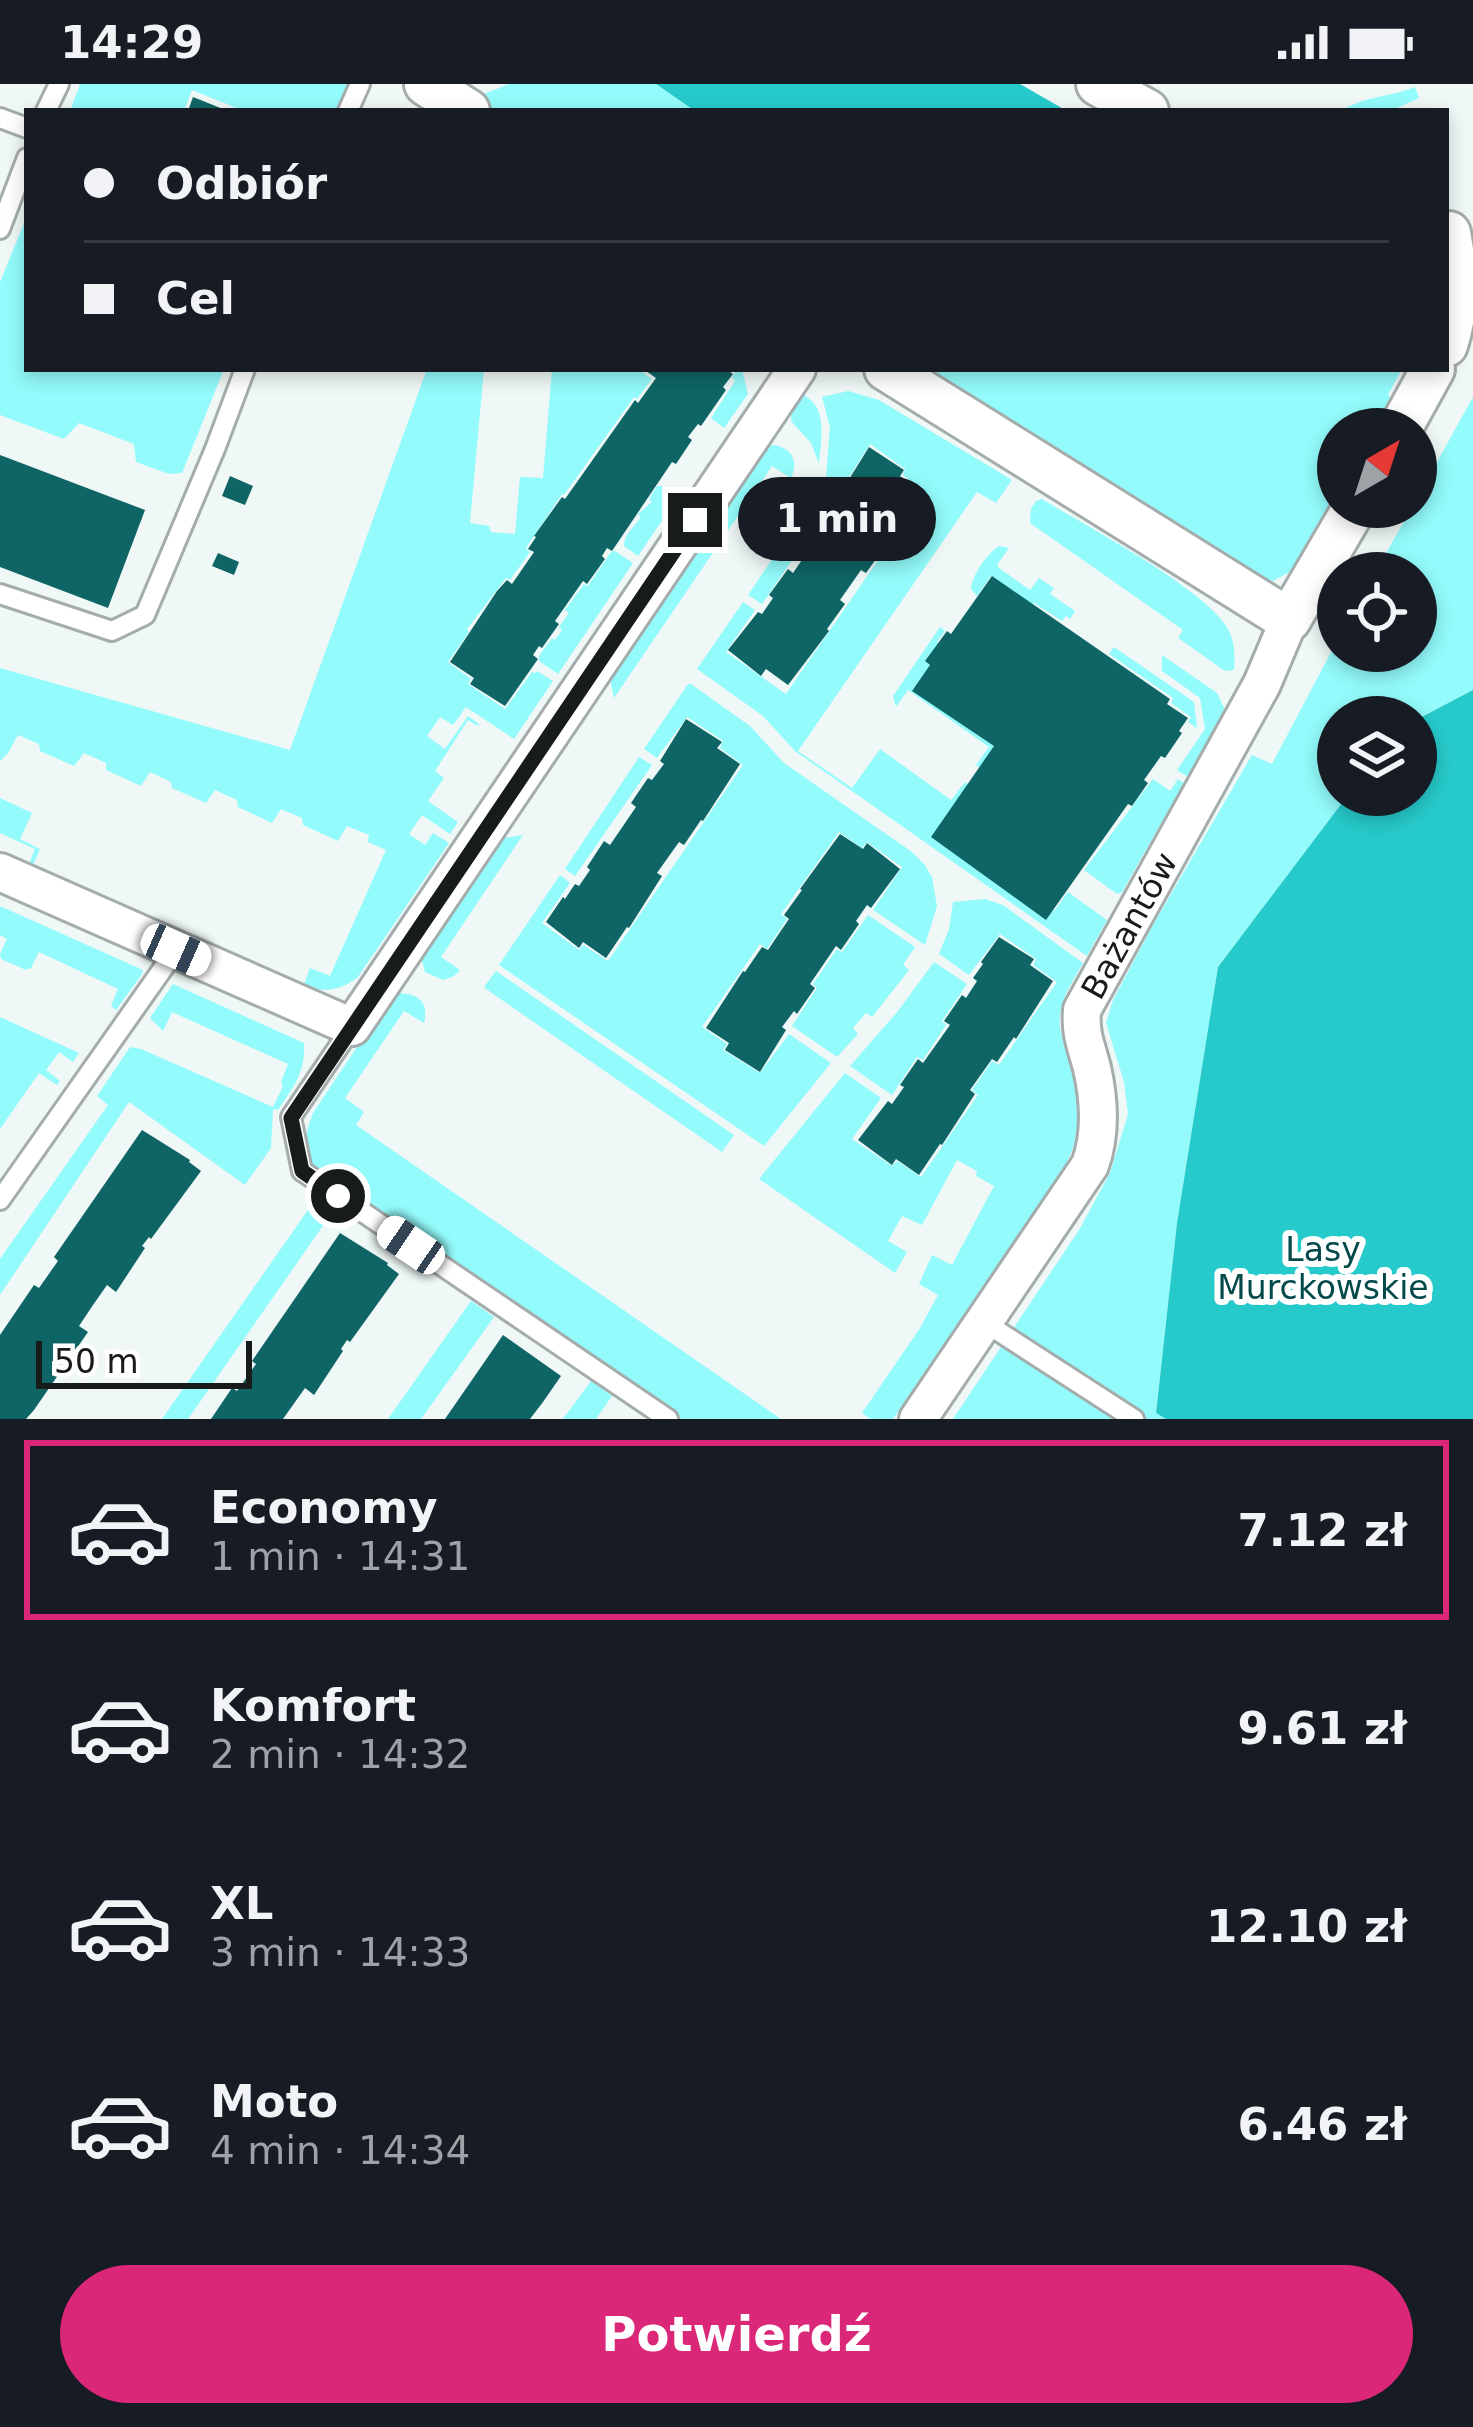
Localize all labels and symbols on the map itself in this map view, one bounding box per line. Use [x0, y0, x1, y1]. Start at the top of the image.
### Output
north arrow [1317, 408, 1437, 528]
callout: 1 min [737, 478, 935, 562]
route end [668, 493, 722, 547]
street label: Bażantów [1073, 845, 1185, 1006]
car [136, 919, 216, 981]
route start [311, 1169, 365, 1223]
car [371, 1210, 451, 1280]
park label: Lasy Murckowskie [1217, 1230, 1429, 1307]
scale bar [36, 1335, 252, 1388]

